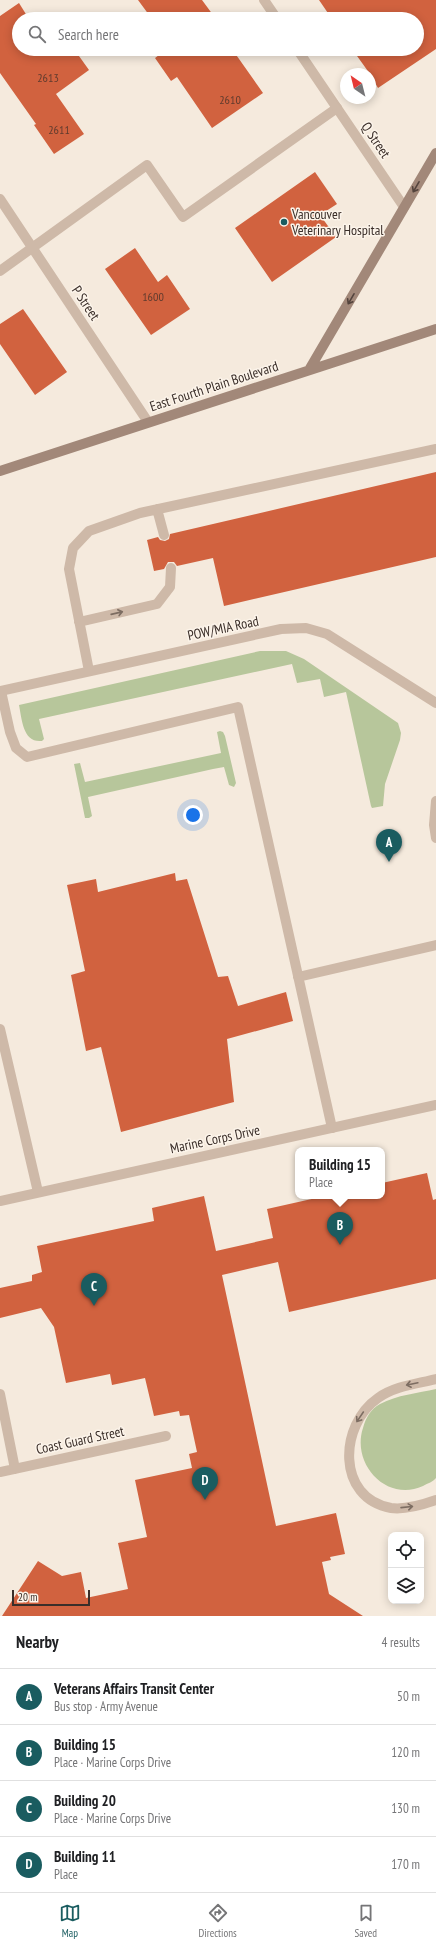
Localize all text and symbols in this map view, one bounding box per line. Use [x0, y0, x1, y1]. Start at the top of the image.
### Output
search box [12, 12, 424, 56]
icon: search [26, 23, 48, 45]
text: Search here [58, 25, 119, 44]
north arrow [340, 68, 376, 104]
house number: 2613 [37, 70, 59, 85]
house number: 2610 [219, 92, 241, 107]
street label: Q Street [357, 119, 395, 162]
house number: 2611 [48, 122, 70, 137]
one-way arrow [412, 181, 420, 193]
place label: Vancouver Veterinary Hospital [291, 205, 384, 239]
marker: Vancouver Veterinary Hospital [279, 217, 289, 227]
street label: P Street [68, 282, 104, 324]
house number: 1600 [142, 289, 164, 304]
one-way arrow [346, 293, 354, 305]
street label: East Fourth Plain Boulevard [147, 357, 281, 415]
one-way arrow [111, 609, 124, 617]
street label: POW/MIA Road [186, 612, 260, 644]
your location [183, 805, 203, 825]
pin: A [376, 829, 402, 862]
street label: Marine Corps Drive [168, 1121, 262, 1157]
popup [295, 1147, 385, 1199]
text: Building 15 [309, 1155, 371, 1174]
text: Place [309, 1174, 333, 1191]
pin: B [327, 1212, 353, 1245]
pin: C [81, 1273, 107, 1306]
one-way arrow [406, 1381, 419, 1389]
one-way arrow [356, 1411, 364, 1422]
street label: Coast Guard Street [34, 1422, 126, 1458]
pin: D [192, 1467, 218, 1500]
one-way arrow [400, 1504, 413, 1511]
map controls [388, 1532, 424, 1604]
button: locate [388, 1532, 424, 1568]
button: layers [388, 1568, 424, 1604]
scale bar [12, 1588, 90, 1607]
text: 20 m [18, 1590, 37, 1604]
text: Nearby [16, 1631, 59, 1653]
text: 4 results [381, 1634, 420, 1651]
text: Veterans Affairs Transit Center [54, 1679, 214, 1698]
text: A [26, 1688, 32, 1705]
text: 50 m [397, 1688, 420, 1705]
text: Bus stop · Army Avenue [54, 1698, 158, 1715]
text: Building 15 [54, 1735, 116, 1754]
text: B [26, 1744, 32, 1761]
text: 120 m [391, 1744, 420, 1761]
text: Place · Marine Corps Drive [54, 1754, 171, 1771]
text: Building 20 [54, 1791, 116, 1810]
text: C [26, 1800, 32, 1817]
text: 130 m [391, 1800, 420, 1817]
text: Place · Marine Corps Drive [54, 1810, 171, 1827]
text: Building 11 [54, 1847, 116, 1866]
text: D [26, 1856, 32, 1873]
text: 170 m [391, 1856, 420, 1873]
text: Place [54, 1866, 78, 1883]
tab: Map [59, 1902, 81, 1940]
tab: Directions [199, 1902, 237, 1940]
tab: Saved [354, 1902, 377, 1940]

